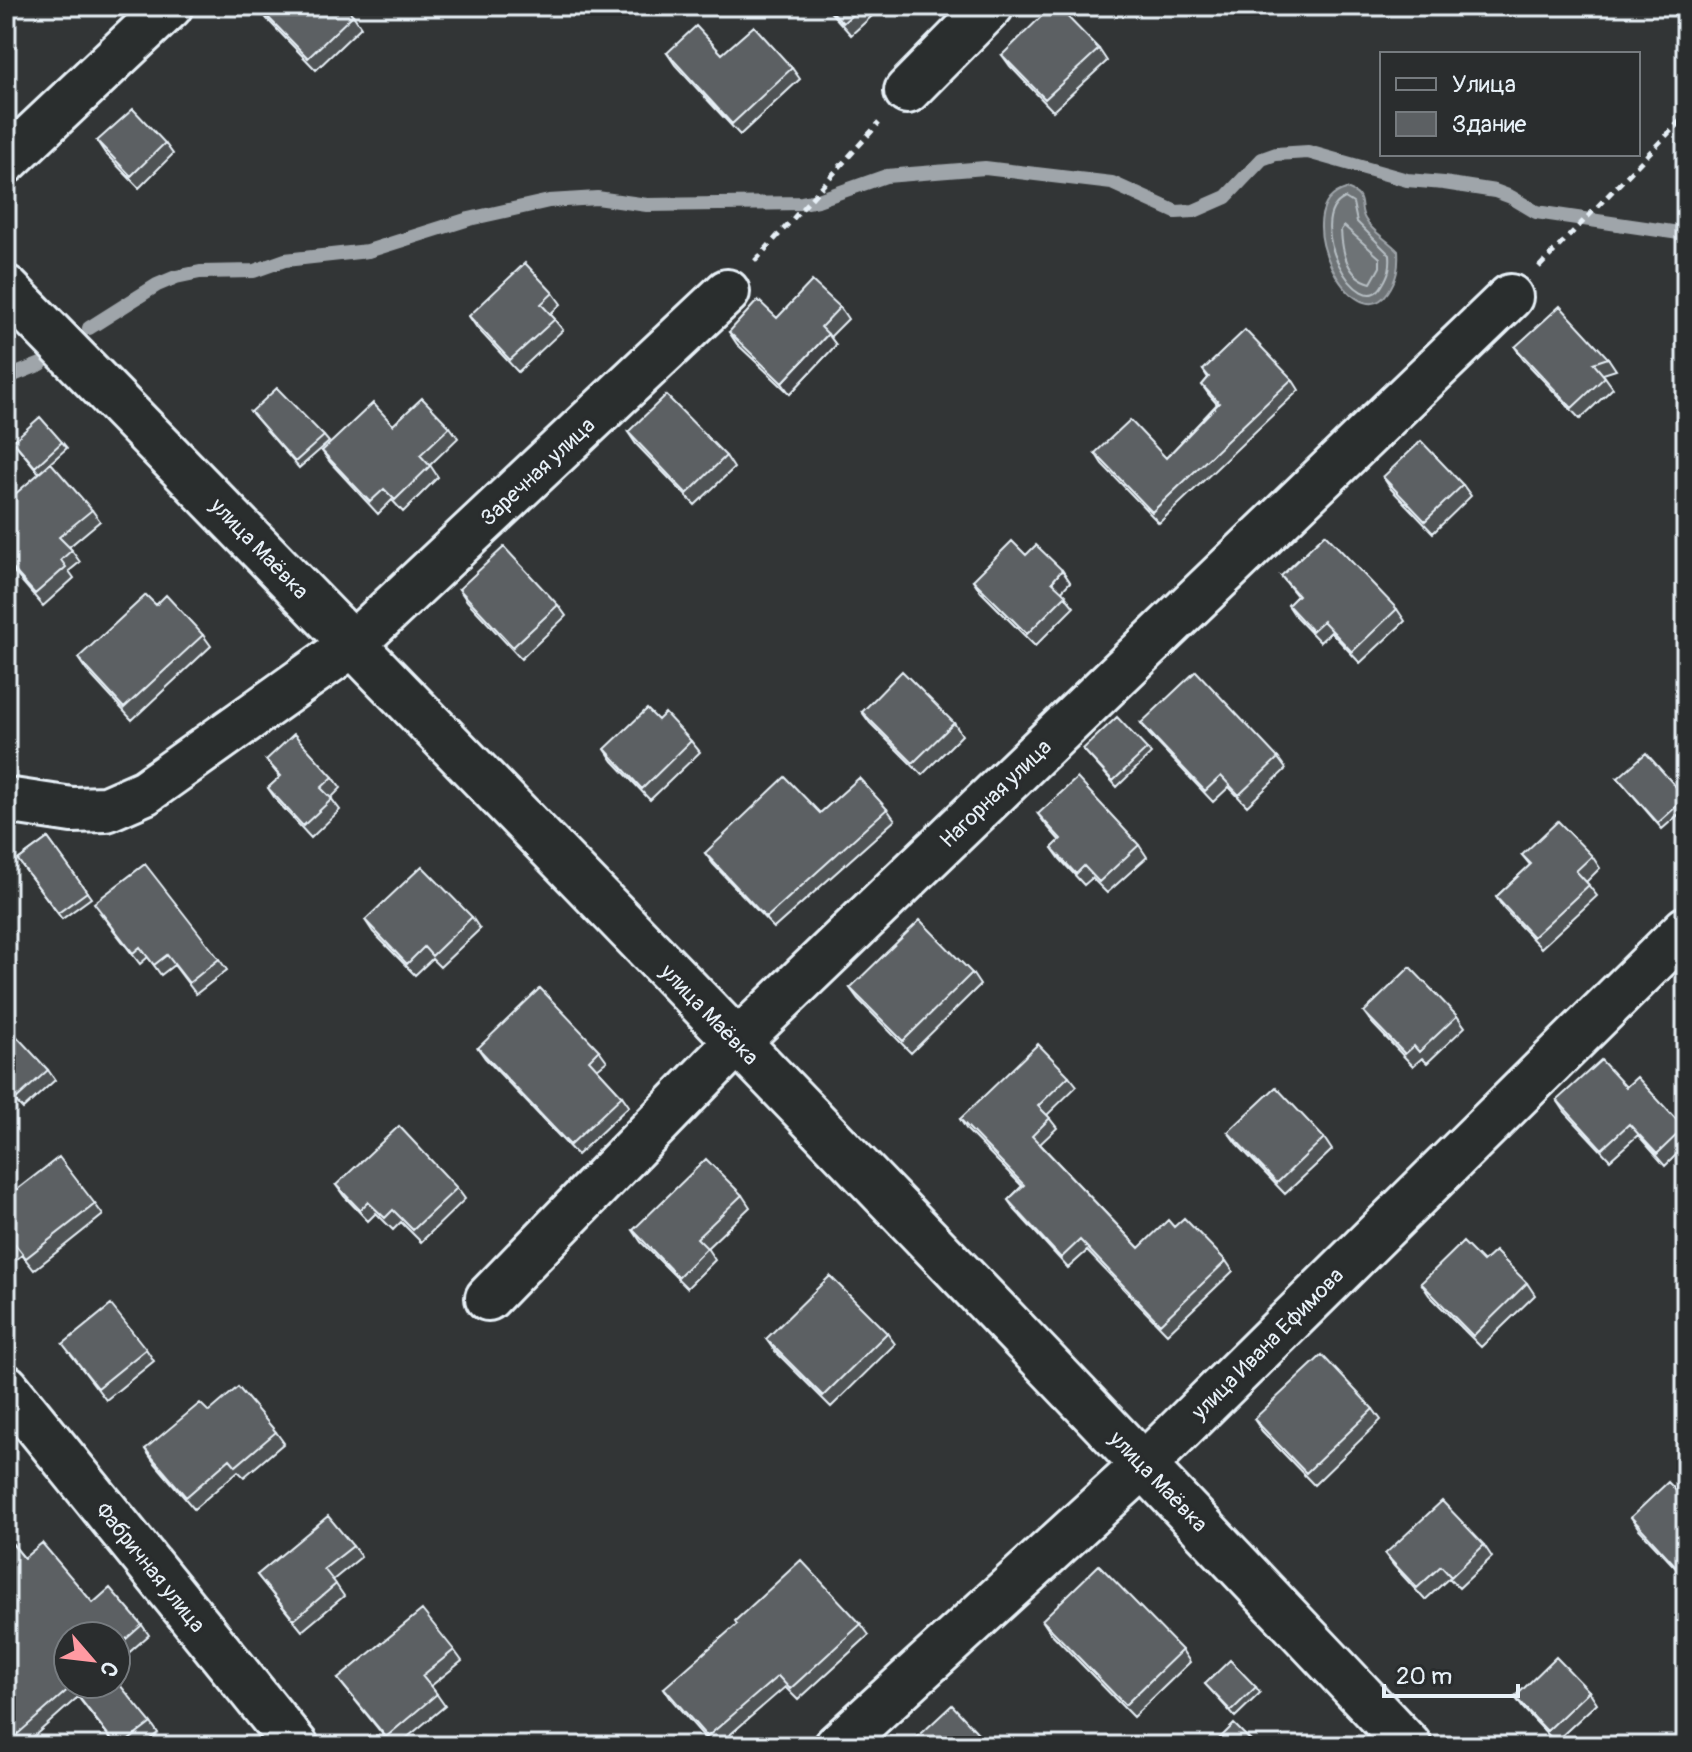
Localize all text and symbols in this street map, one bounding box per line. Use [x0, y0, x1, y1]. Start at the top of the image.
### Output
legend [1380, 52, 1640, 156]
text: Улица [1452, 70, 1516, 99]
text: Здание [1452, 110, 1527, 139]
street label: Заречная улица [474, 411, 601, 532]
street label: улица Маёвка [203, 492, 314, 605]
street label: Нагорная улица [934, 733, 1058, 854]
street label: улица Маёвка [653, 958, 764, 1071]
street label: улица Ивана Ефимова [1185, 1262, 1350, 1426]
street label: улица Маёвка [1102, 1425, 1213, 1538]
street label: Фабричная улица [89, 1497, 211, 1638]
north arrow [52, 1620, 132, 1700]
scale bar [1384, 1648, 1518, 1698]
text: С [93, 1656, 124, 1682]
text: 20 m [1396, 1662, 1452, 1691]

